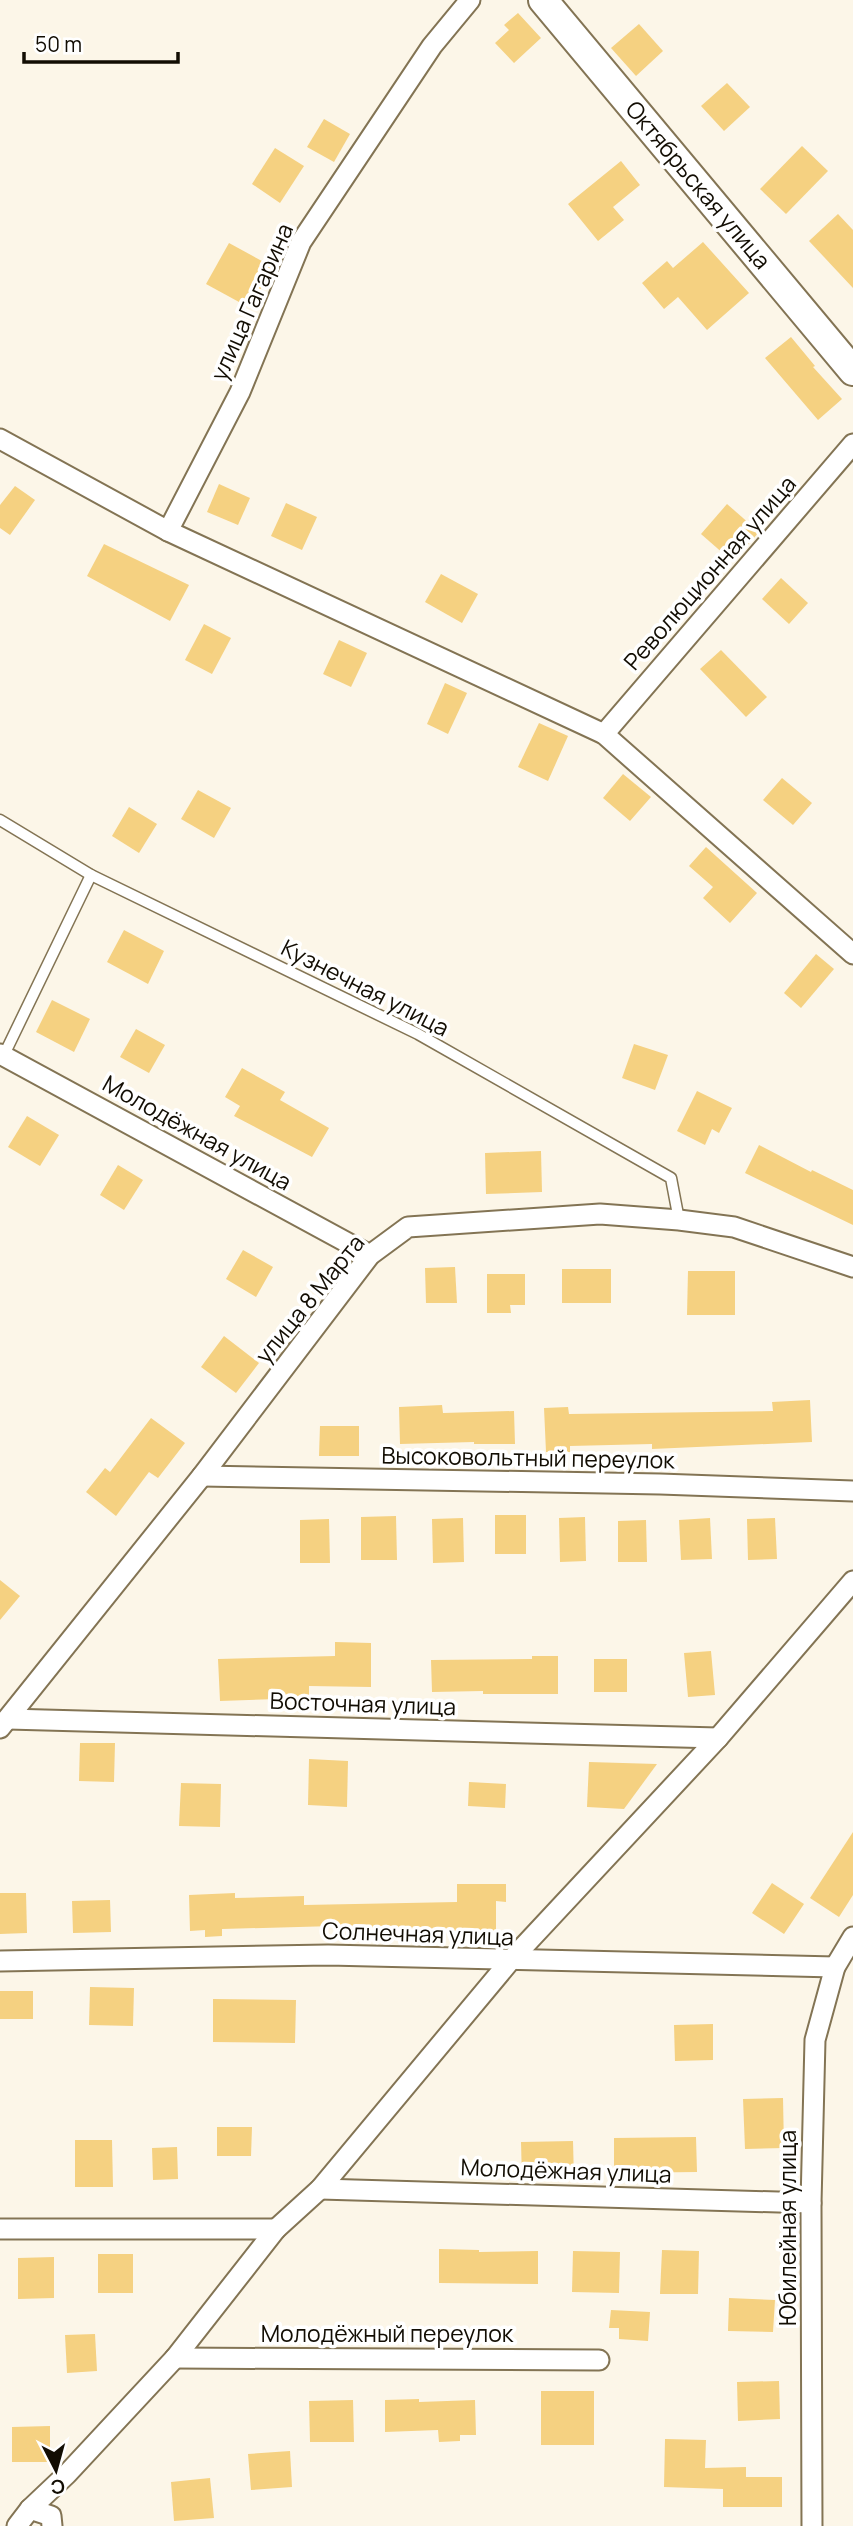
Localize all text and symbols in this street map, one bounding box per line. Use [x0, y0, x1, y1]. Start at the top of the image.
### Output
scale bar [24, 21, 178, 65]
text: 50 m [35, 30, 82, 58]
street label: Октябрьская улица [619, 93, 779, 275]
street label: улица Гагарина [202, 218, 300, 385]
street label: Революционная улица [616, 468, 803, 676]
street label: Кузнечная улица [276, 931, 455, 1043]
street label: Молодёжная улица [97, 1067, 298, 1197]
street label: улица 8 Марта [247, 1227, 371, 1370]
street label: Высоковольтный переулок [381, 1438, 676, 1476]
street label: Восточная улица [269, 1684, 457, 1722]
street label: Солнечная улица [322, 1914, 514, 1952]
street label: Юбилейная улица [771, 2130, 803, 2326]
street label: Молодёжная улица [460, 2150, 672, 2190]
street label: Молодёжный переулок [261, 2317, 514, 2349]
north arrow [21, 2435, 91, 2505]
text: С [49, 2473, 66, 2501]

